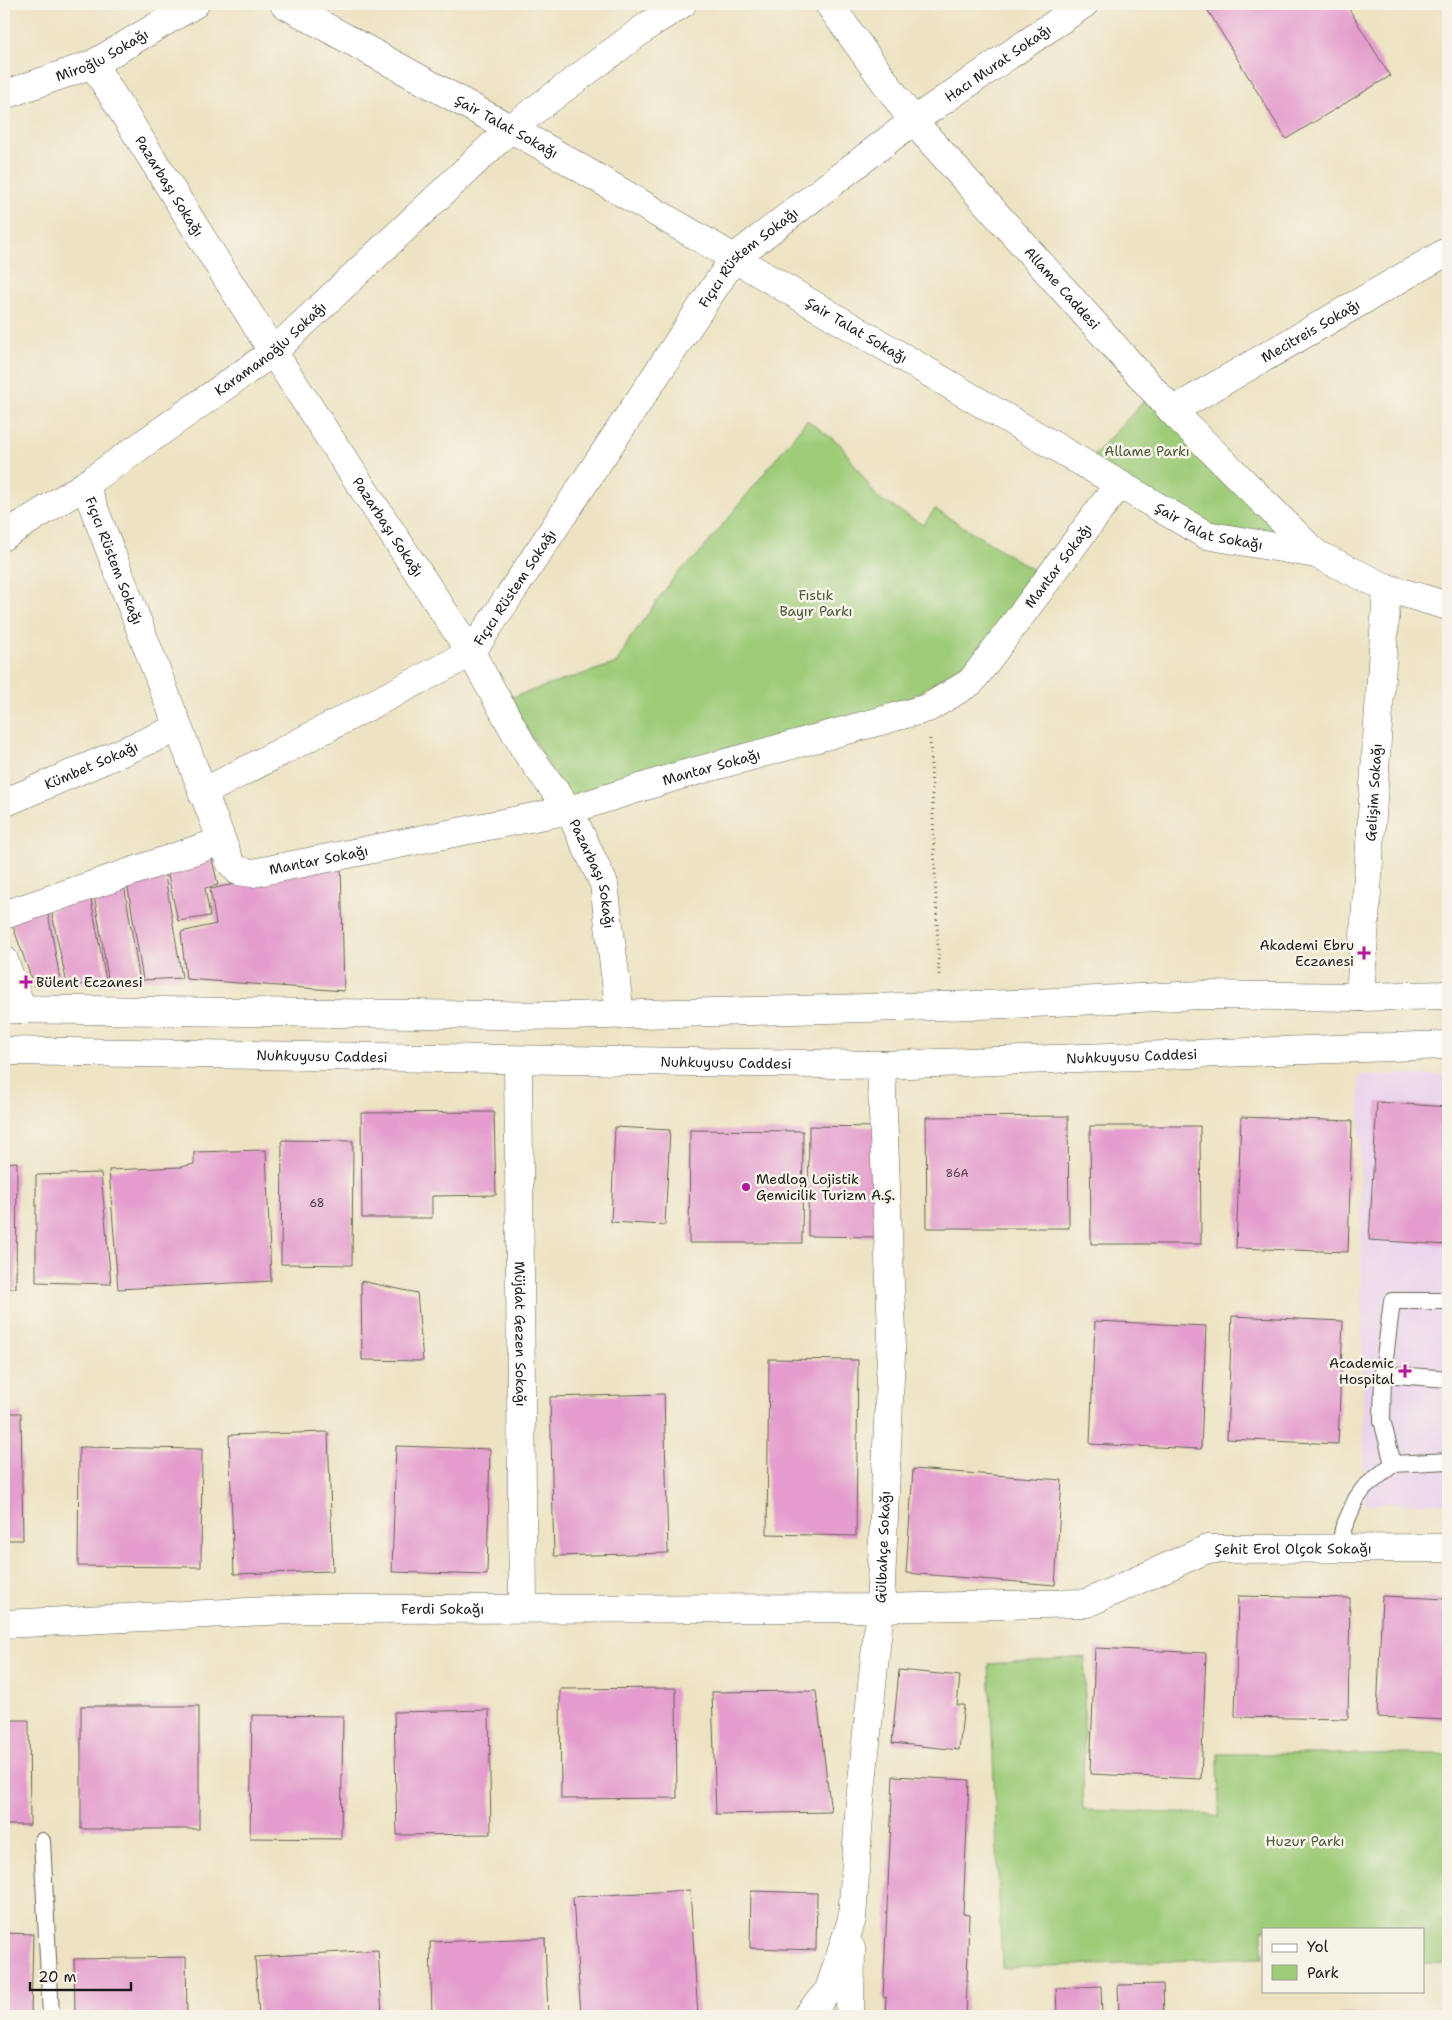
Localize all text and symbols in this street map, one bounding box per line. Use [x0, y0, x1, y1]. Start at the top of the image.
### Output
street label: Hacı Murat Sokağı [941, 20, 1055, 106]
street label: Miroğlu Sokağı [53, 25, 151, 85]
street label: Şair Talat Sokağı [452, 91, 562, 162]
street label: Pazarbaşı Sokağı [131, 132, 208, 240]
street label: Fıçıcı Rüstem Sokağı [694, 203, 802, 311]
street label: Allame Caddesi [1021, 243, 1104, 333]
street label: Şair Talat Sokağı [802, 293, 911, 367]
street label: Mecitreis Sokağı [1258, 295, 1363, 366]
street label: Karamanoğlu Sokağı [211, 298, 330, 400]
park label: Allame Parkı [1104, 442, 1190, 460]
street label: Pazarbaşı Sokağı [349, 474, 427, 580]
street label: Fıçıcı Rüstem Sokağı [81, 494, 147, 627]
street label: Şair Talat Sokağı [1152, 498, 1264, 554]
street label: Mantar Sokağı [1021, 520, 1095, 611]
street label: Fıçıcı Rüstem Sokağı [469, 526, 560, 649]
park label: Fıstık Bayır Parkı [779, 586, 853, 620]
street label: Kümbet Sokağı [42, 737, 141, 793]
street label: Gelişim Sokağı [1361, 743, 1386, 842]
street label: Mantar Sokağı [660, 745, 762, 789]
street label: Pazarbaşı Sokağı [565, 816, 618, 929]
street label: Mantar Sokağı [267, 841, 370, 879]
place label: Akademi Ebru Eczanesi [1259, 936, 1354, 970]
marker: Akademi Ebru Eczanesi [1358, 947, 1370, 959]
place label: Bülent Eczanesi [36, 973, 143, 991]
marker: Bülent Eczanesi [20, 976, 32, 988]
street label: Nuhkuyusu Caddesi [1066, 1045, 1198, 1067]
street label: Nuhkuyusu Caddesi [256, 1046, 388, 1066]
street label: Nuhkuyusu Caddesi [660, 1052, 792, 1073]
house number: 86A [946, 1166, 968, 1181]
place label: Medlog Lojistik Gemicilik Turizm A.Ş. [756, 1170, 895, 1204]
marker: Medlog Lojistik Gemicilik Turizm A.Ş. [740, 1181, 752, 1193]
house number: 68 [310, 1196, 324, 1211]
street label: Müjdat Gezen Sokağı [511, 1261, 530, 1407]
place label: Academic Hospital [1329, 1354, 1395, 1388]
marker: Academic Hospital [1398, 1364, 1412, 1378]
street label: Gülbahçe Sokağı [871, 1490, 894, 1604]
street label: Şehit Erol Olçok Sokağı [1214, 1539, 1372, 1558]
street label: Ferdi Sokağı [401, 1600, 484, 1618]
park label: Huzur Parkı [1265, 1832, 1345, 1850]
legend [1262, 1928, 1424, 1992]
text: Yol [1307, 1937, 1329, 1957]
scale bar [30, 1960, 131, 1992]
text: Park [1307, 1963, 1339, 1983]
text: 20 m [38, 1967, 77, 1987]

